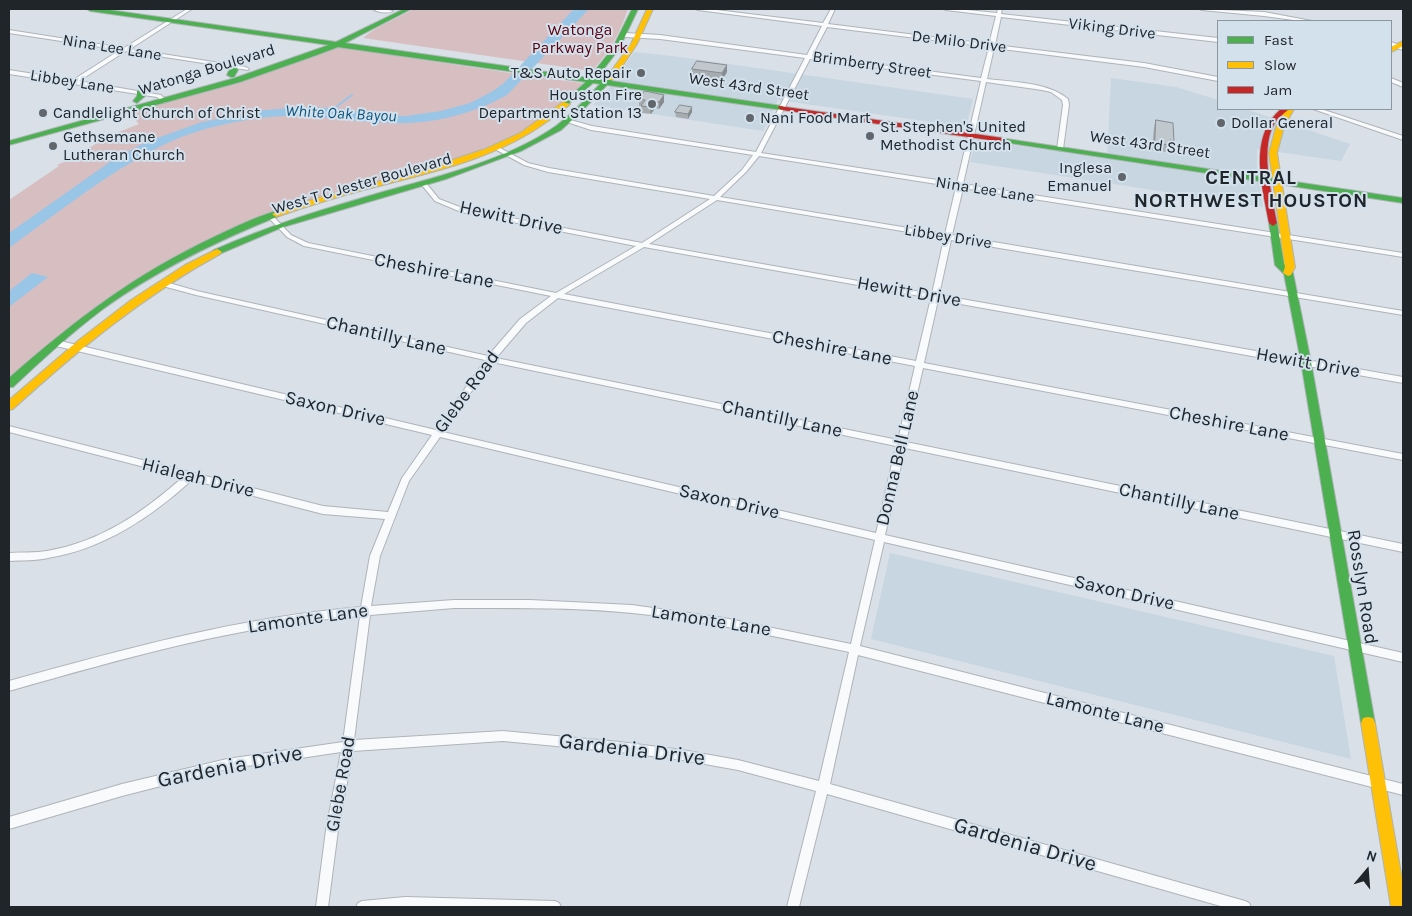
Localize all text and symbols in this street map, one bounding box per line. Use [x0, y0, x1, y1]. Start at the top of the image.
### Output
street label: Viking Drive [1067, 14, 1157, 44]
park label: Watonga Parkway Park [532, 20, 628, 58]
legend [1217, 20, 1392, 110]
street label: De Milo Drive [911, 27, 1007, 57]
street label: Nina Lee Lane [61, 31, 163, 65]
text: Fast [1264, 31, 1293, 49]
street label: Watonga Boulevard [136, 40, 278, 100]
street label: Brimberry Street [811, 47, 933, 83]
text: Slow [1264, 56, 1296, 74]
place label: T&S Auto Repair [511, 63, 631, 83]
street label: Libbey Lane [29, 66, 115, 98]
marker: T&S Auto Repair [635, 67, 647, 79]
street label: West 43rd Street [687, 69, 811, 105]
text: Jam [1264, 81, 1292, 99]
place label: Houston Fire Department Station 13 [478, 85, 642, 123]
marker: Houston Fire Department Station 13 [646, 98, 658, 110]
water label: White Oak Bayou [285, 101, 397, 127]
place label: Candlelight Church of Christ [53, 103, 260, 123]
marker: Candlelight Church of Christ [37, 107, 49, 119]
place label: Nani Food Mart [760, 108, 871, 128]
marker: Nani Food Mart [744, 112, 756, 124]
place label: Dollar General [1231, 113, 1333, 133]
place label: St. Stephen's United Methodist Church [880, 117, 1026, 155]
marker: Dollar General [1215, 117, 1227, 129]
place label: Gethsemane Lutheran Church [63, 127, 185, 165]
street label: West 43rd Street [1088, 127, 1212, 163]
marker: St. Stephen's United Methodist Church [864, 130, 876, 142]
marker: Gethsemane Lutheran Church [47, 140, 59, 152]
street label: West T C Jester Boulevard [270, 149, 454, 219]
place label: Inglesa Emanuel [1047, 158, 1112, 196]
district label: CENTRAL NORTHWEST HOUSTON [1132, 166, 1370, 213]
marker: Inglesa Emanuel [1116, 171, 1128, 183]
street label: Nina Lee Lane [934, 173, 1036, 207]
street label: Hewitt Drive [457, 196, 565, 240]
street label: Libbey Drive [903, 221, 993, 253]
street label: Cheshire Lane [372, 248, 496, 294]
street label: Hewitt Drive [855, 272, 963, 312]
street label: Chantilly Lane [324, 311, 448, 361]
street label: Cheshire Lane [770, 325, 894, 371]
street label: Hewitt Drive [1254, 343, 1362, 383]
street label: Glebe Road [429, 346, 505, 438]
street label: Saxon Drive [283, 386, 387, 432]
street label: Donna Bell Lane [871, 388, 925, 528]
street label: Chantilly Lane [720, 395, 844, 443]
street label: Cheshire Lane [1167, 401, 1291, 447]
street label: Hialeah Drive [140, 453, 256, 503]
street label: Chantilly Lane [1117, 478, 1241, 526]
street label: Saxon Drive [677, 479, 781, 525]
street label: Rosslyn Road [1342, 528, 1382, 646]
street label: Saxon Drive [1072, 570, 1176, 616]
street label: Lamonte Lane [247, 599, 369, 639]
street label: Lamonte Lane [649, 600, 773, 642]
street label: Lamonte Lane [1044, 687, 1166, 739]
street label: Gardenia Drive [557, 728, 707, 772]
street label: Glebe Road [321, 734, 361, 834]
street label: Gardenia Drive [155, 740, 305, 794]
street label: Gardenia Drive [951, 812, 1099, 878]
north arrow [1342, 846, 1392, 896]
text: N [1364, 847, 1379, 866]

